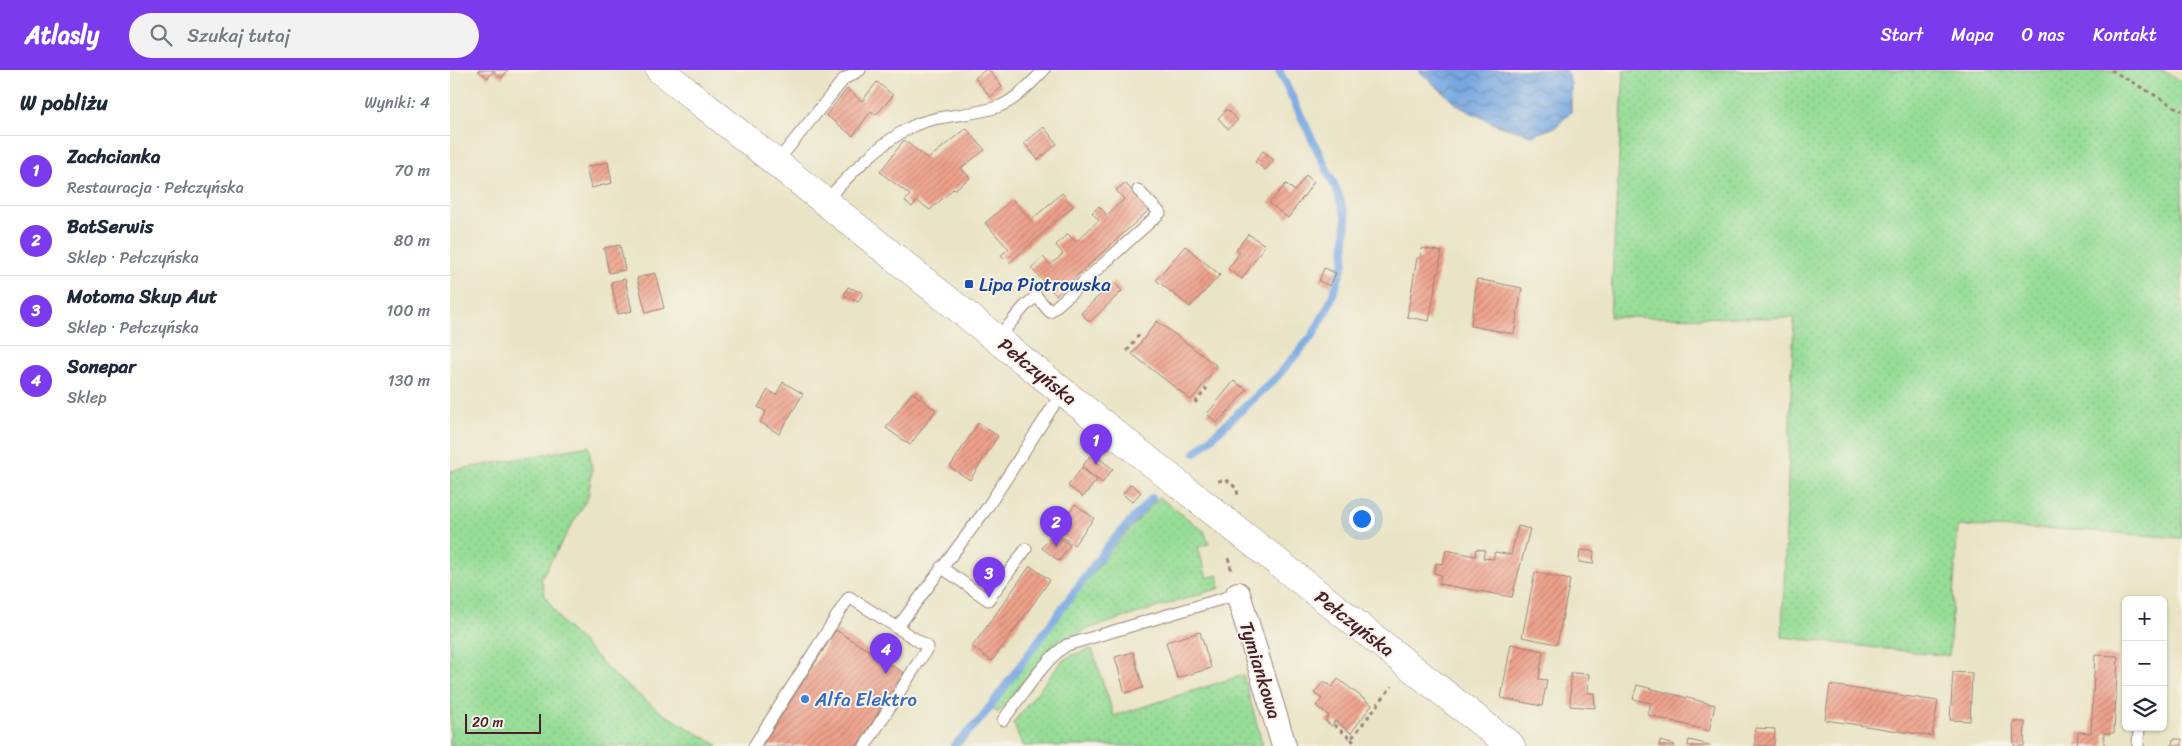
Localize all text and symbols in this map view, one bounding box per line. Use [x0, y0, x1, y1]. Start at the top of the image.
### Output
search box [129, 13, 479, 58]
text: Atlasly [25, 14, 99, 56]
text: Szukaj tutaj [187, 19, 290, 52]
text: Start [1880, 19, 1923, 51]
text: Mapa [1951, 19, 1994, 51]
text: O nas [2022, 19, 2065, 51]
text: Kontakt [2093, 19, 2157, 51]
icon: search [147, 21, 175, 49]
text: W pobliżu [20, 84, 108, 122]
text: Wyniki: 4 [364, 88, 430, 117]
text: Zachcianka [67, 140, 160, 173]
text: 1 [33, 156, 39, 185]
text: 70 m [394, 156, 430, 185]
text: Restauracja · Pełczyńska [67, 173, 244, 202]
text: BatSerwis [67, 210, 153, 243]
text: 2 [31, 226, 41, 255]
text: 80 m [394, 226, 430, 255]
text: Sklep · Pełczyńska [67, 243, 199, 272]
place label: Lipa Piotrowska [979, 268, 1111, 301]
marker: Lipa Piotrowska [963, 278, 975, 290]
text: Motoma Skup Aut [67, 280, 217, 313]
text: 3 [32, 296, 40, 325]
text: 100 m [386, 296, 430, 325]
text: Sklep · Pełczyńska [67, 313, 199, 342]
street label: Pełczyńska [991, 329, 1085, 414]
text: Sonepar [67, 350, 136, 383]
text: 4 [31, 366, 41, 395]
text: 130 m [388, 366, 430, 395]
text: Sklep [67, 383, 107, 412]
pin: 1 [1080, 424, 1112, 465]
pin: 2 [1040, 506, 1072, 547]
your location [1349, 506, 1375, 532]
pin: 3 [973, 557, 1005, 598]
street label: Pełczyńska [1307, 581, 1402, 666]
map controls [2122, 596, 2167, 731]
button: + [2122, 596, 2167, 641]
street label: Tymiankowa [1230, 617, 1291, 723]
pin: 4 [870, 633, 902, 674]
button: − [2122, 641, 2167, 686]
place label: Alfa Elektro [814, 683, 917, 716]
button: layers [2122, 686, 2167, 731]
marker: Alfa Elektro [799, 693, 811, 705]
text: 20 m [472, 710, 503, 735]
scale bar [465, 711, 541, 734]

